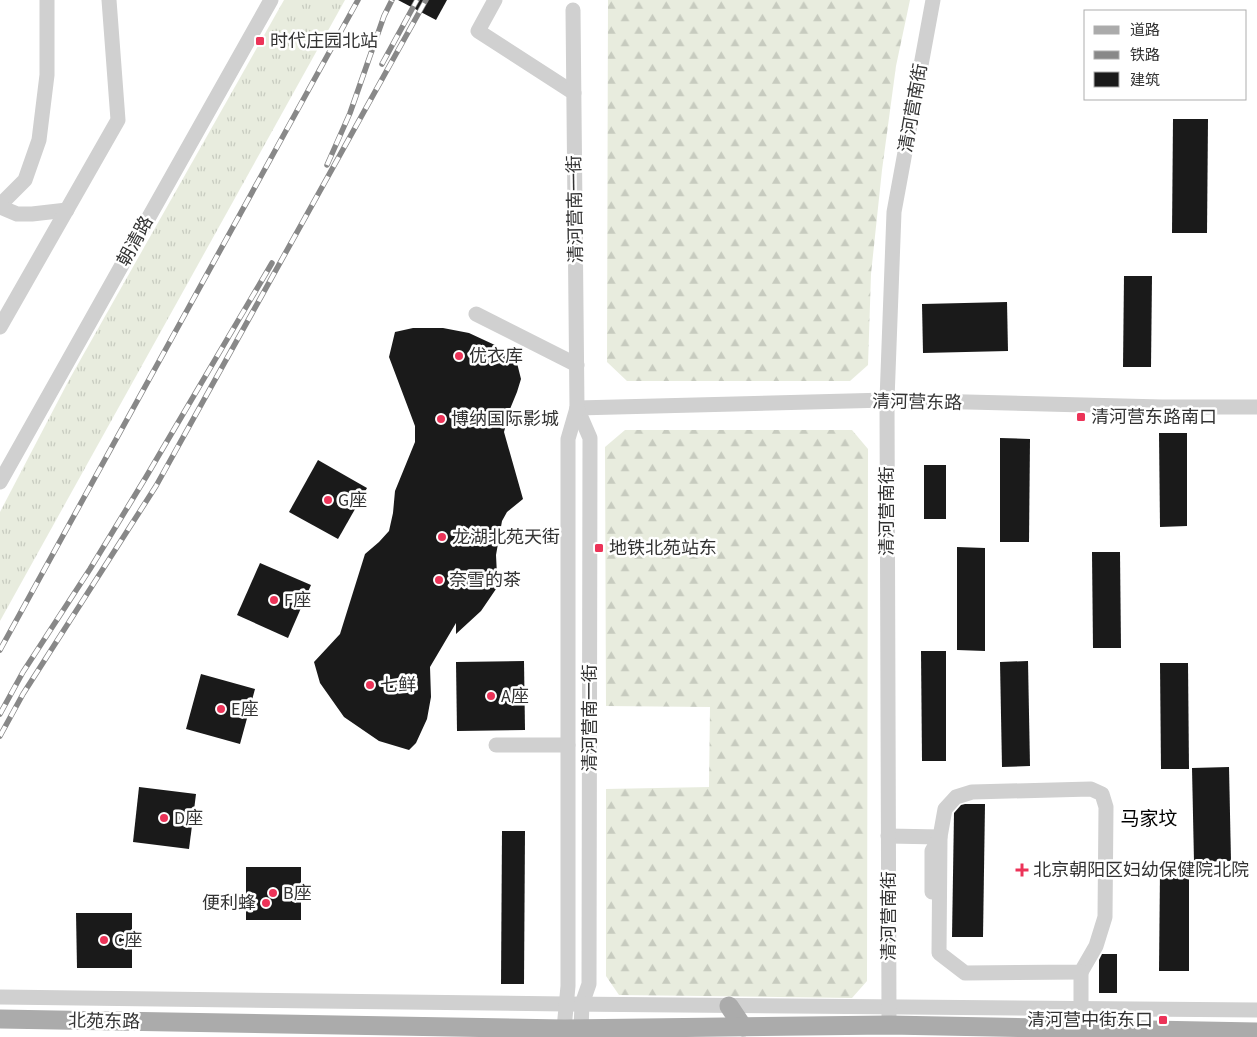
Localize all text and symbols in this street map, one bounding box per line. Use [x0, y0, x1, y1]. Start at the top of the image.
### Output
legend [1084, 10, 1247, 100]
text: 道路 [1130, 20, 1160, 41]
place label: 时代庄园北站 [270, 29, 378, 54]
marker: 时代庄园北站 [254, 35, 266, 47]
text: 铁路 [1130, 45, 1160, 66]
street label: 清河营南街 [893, 62, 934, 155]
text: 建筑 [1130, 70, 1160, 91]
street label: 清河营南一街 [562, 155, 589, 263]
street label: 朝清路 [111, 212, 159, 271]
place label: 优衣库 [469, 344, 523, 369]
marker: 优衣库 [453, 350, 465, 362]
street label: 清河营东路 [872, 389, 962, 416]
place label: 清河营东路南口 [1091, 405, 1217, 430]
place label: 博纳国际影城 [451, 407, 559, 432]
marker: 清河营东路南口 [1075, 411, 1087, 423]
marker: 博纳国际影城 [435, 413, 447, 425]
street label: 清河营南街 [875, 466, 900, 556]
place label: G座 [338, 488, 367, 513]
marker: G座 [322, 494, 334, 506]
place label: 龙湖北苑天街 [452, 525, 560, 550]
marker: 龙湖北苑天街 [436, 531, 448, 543]
place label: 地铁北苑站东 [609, 536, 717, 561]
marker: 地铁北苑站东 [593, 542, 605, 554]
place label: 奈雪的茶 [449, 568, 521, 593]
marker: 奈雪的茶 [433, 574, 445, 586]
place label: F座 [284, 588, 311, 613]
marker: F座 [268, 594, 280, 606]
street label: 清河营南一街 [578, 664, 603, 772]
place label: 七鲜 [380, 673, 416, 698]
marker: 七鲜 [364, 679, 376, 691]
place label: A座 [501, 684, 529, 709]
marker: A座 [485, 690, 497, 702]
place label: E座 [231, 697, 259, 722]
marker: E座 [215, 703, 227, 715]
place label: D座 [174, 806, 203, 831]
district label: 马家坟 [1120, 806, 1178, 833]
marker: D座 [158, 812, 170, 824]
place label: 北京朝阳区妇幼保健院北院 [1033, 858, 1249, 883]
marker: 北京朝阳区妇幼保健院北院 [1015, 863, 1029, 877]
street label: 清河营南街 [877, 871, 902, 961]
place label: B座 [283, 881, 312, 906]
marker: B座 [267, 887, 279, 899]
place label: 便利蜂 [202, 891, 256, 916]
marker: 便利蜂 [260, 897, 272, 909]
place label: C座 [114, 928, 142, 953]
marker: C座 [98, 934, 110, 946]
street label: 北苑东路 [68, 1008, 140, 1035]
place label: 清河营中街东口 [1027, 1008, 1153, 1033]
marker: 清河营中街东口 [1157, 1014, 1169, 1026]

